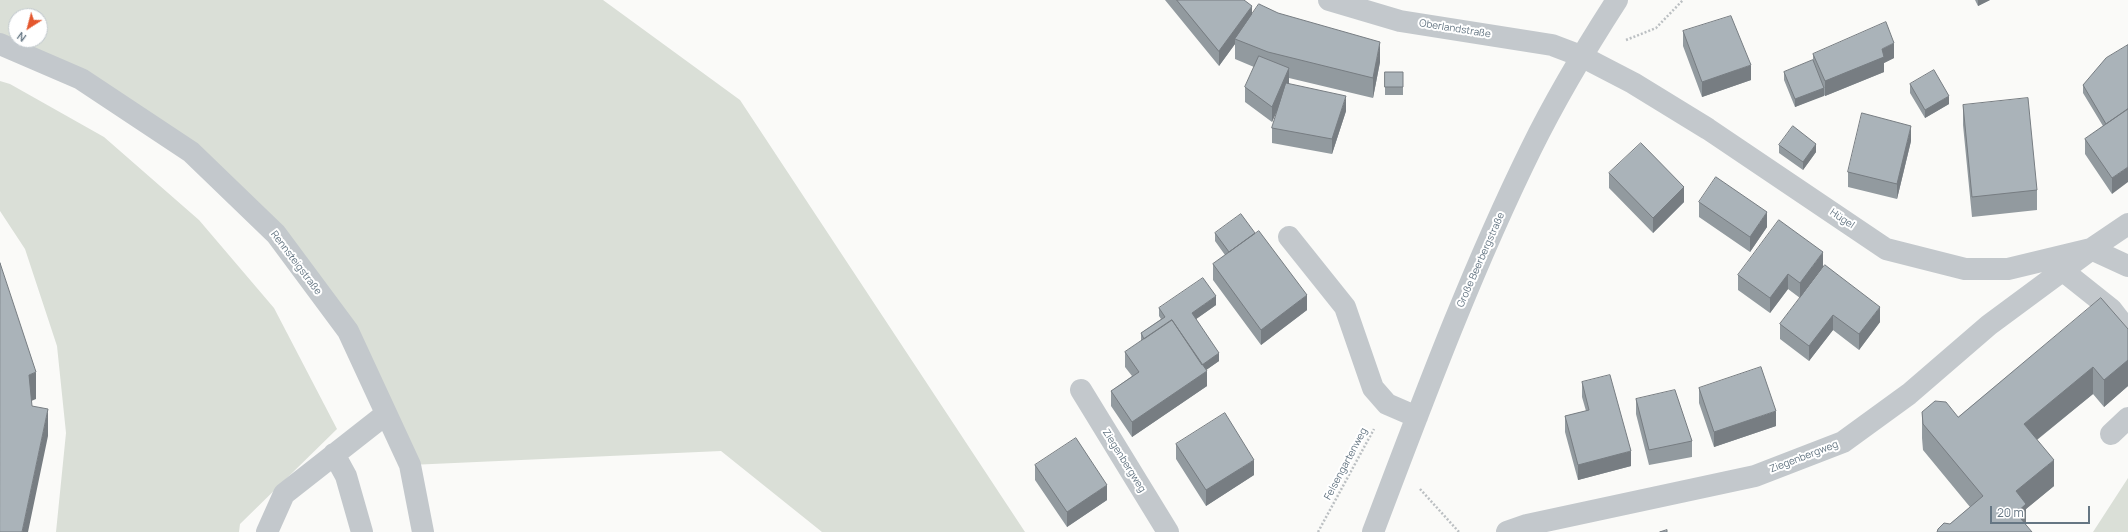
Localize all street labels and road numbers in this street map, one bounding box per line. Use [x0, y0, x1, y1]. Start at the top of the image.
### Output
street label: Oberlandstraße [1418, 17, 1492, 41]
street label: Hügel [1828, 207, 1856, 231]
street label: Große Beerbergstraße [1455, 211, 1507, 309]
street label: Rennsteigstraße [268, 229, 324, 297]
street label: Felsengartenweg [1322, 426, 1370, 502]
street label: Ziegenbergweg [1100, 427, 1148, 495]
street label: Ziegenbergweg [1768, 438, 1840, 476]

